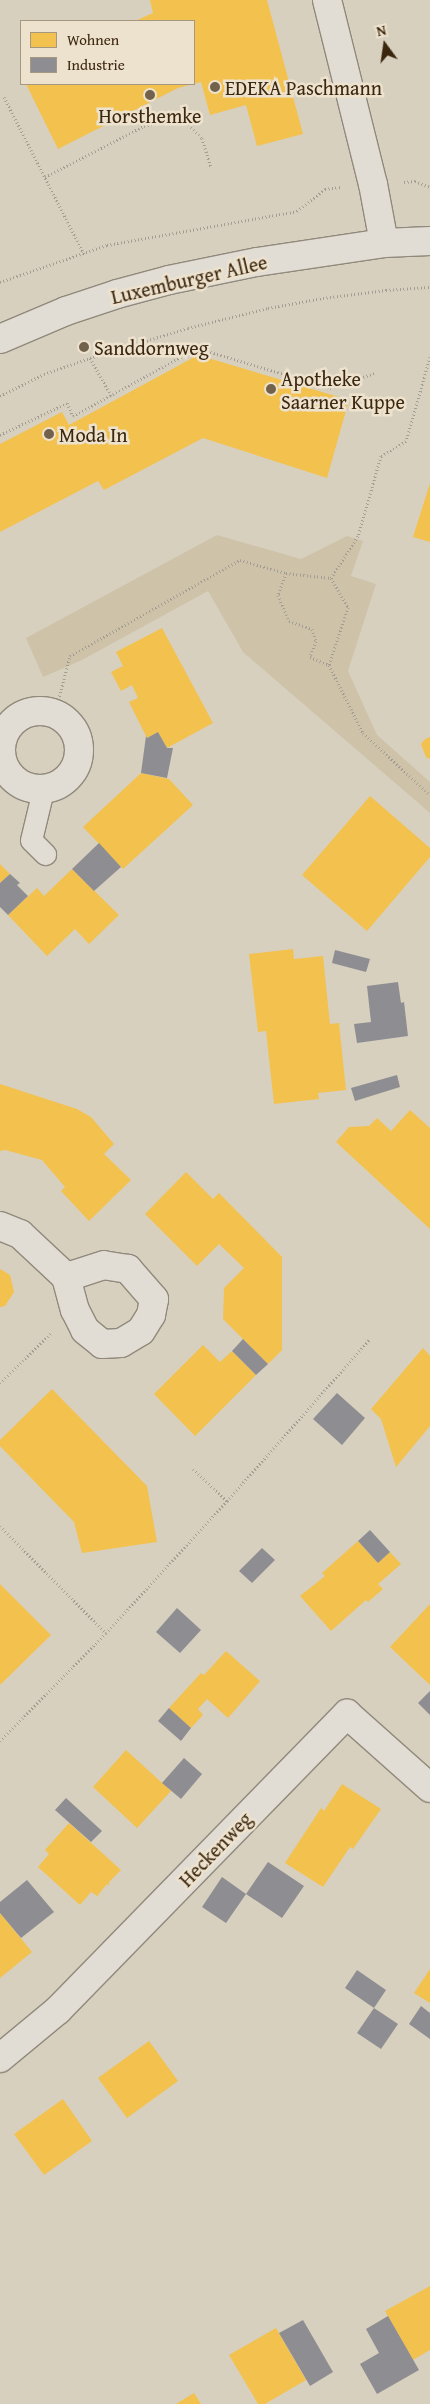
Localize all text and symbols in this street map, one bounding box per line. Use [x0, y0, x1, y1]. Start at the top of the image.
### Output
legend [20, 20, 195, 85]
north arrow [360, 20, 410, 70]
text: N [374, 20, 388, 41]
text: Wohnen [67, 29, 119, 50]
text: Industrie [67, 54, 125, 75]
place label: EDEKA Paschmann [225, 75, 382, 99]
marker: EDEKA Paschmann [209, 81, 221, 93]
marker: Horsthemke [144, 89, 156, 101]
place label: Horsthemke [99, 103, 201, 127]
street label: Luxemburger Allee [108, 249, 270, 309]
place label: Sanddornweg [94, 335, 209, 359]
marker: Sanddornweg [78, 341, 90, 353]
place label: Apotheke Saarner Kuppe [281, 366, 405, 413]
marker: Apotheke Saarner Kuppe [265, 383, 277, 395]
place label: Moda In [59, 422, 128, 446]
marker: Moda In [43, 428, 55, 440]
street label: Heckenweg [173, 1807, 257, 1891]

